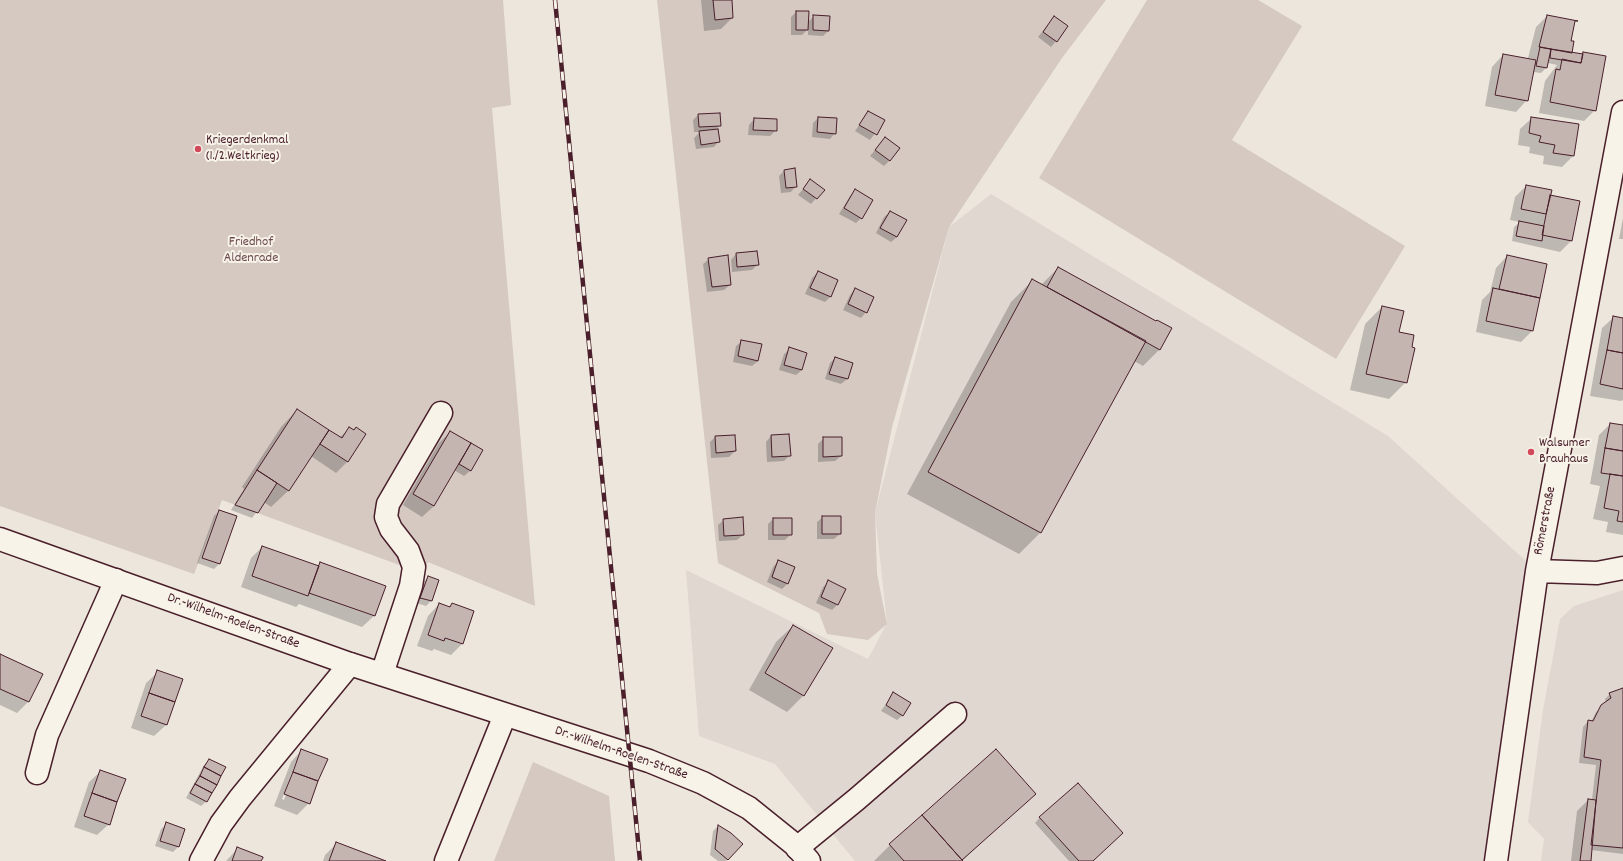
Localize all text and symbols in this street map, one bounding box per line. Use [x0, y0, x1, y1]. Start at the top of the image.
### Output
place label: Kriegerdenkmal (1./2.Weltkrieg) [206, 133, 288, 166]
marker: Kriegerdenkmal (1./2.Weltkrieg) [193, 144, 203, 154]
park label: Friedhof Aldenrade [224, 235, 278, 268]
place label: Walsumer Brauhaus [1539, 436, 1590, 468]
marker: Walsumer Brauhaus [1526, 447, 1536, 457]
street label: Römerstraße [1531, 485, 1561, 557]
street label: Dr.-Wilhelm-Roelen-Straße [165, 590, 301, 654]
street label: Dr.-Wilhelm-Roelen-Straße [552, 723, 690, 785]

